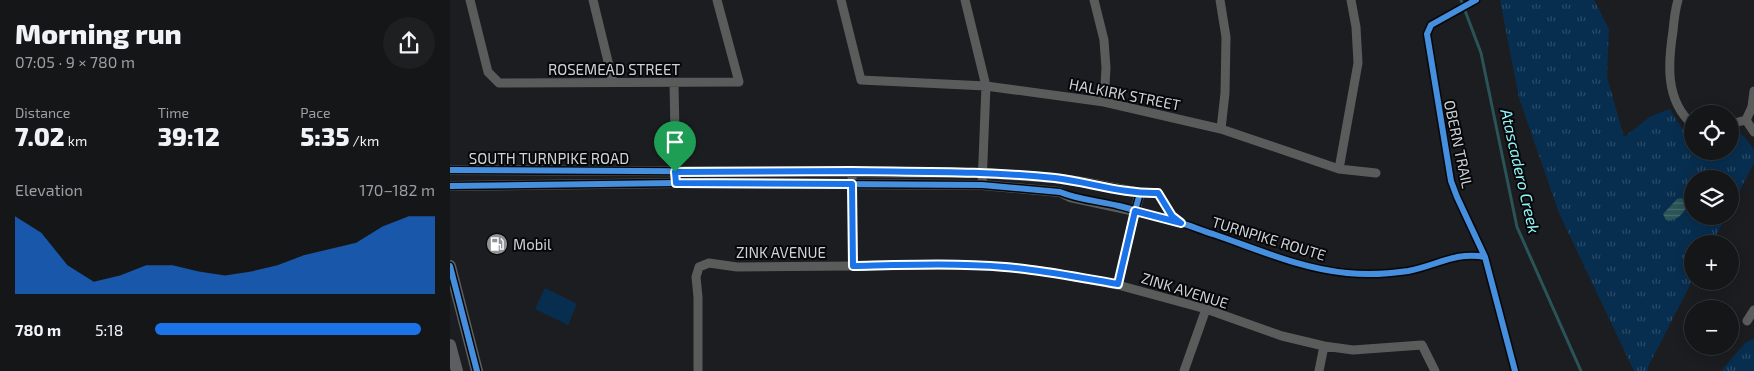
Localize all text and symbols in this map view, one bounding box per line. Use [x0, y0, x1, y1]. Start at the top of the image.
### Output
text: Morning run [15, 16, 182, 50]
button: share [383, 17, 435, 69]
text: 07:05 · 9 × 780 m [15, 52, 135, 71]
street label: ROSEMEAD STREET [548, 60, 680, 78]
street label: HALKIRK STREET [1068, 74, 1183, 114]
street label: OBERN TRAIL [1441, 98, 1477, 190]
text: Distance [15, 104, 70, 121]
text: Time [158, 104, 189, 121]
text: Pace [300, 104, 330, 121]
map controls [1684, 105, 1739, 355]
button: locate [1684, 105, 1739, 160]
water label: Atascadero Creek [1497, 106, 1545, 235]
text: 7.02 [15, 121, 65, 151]
text: 39:12 [158, 121, 220, 151]
text: 5:35 [300, 121, 349, 151]
pin [654, 121, 696, 172]
icon: arrive [661, 128, 689, 156]
text: km [65, 132, 87, 149]
text: /km [349, 132, 379, 149]
street label: SOUTH TURNPIKE ROAD [469, 149, 629, 167]
button: layers [1684, 170, 1739, 225]
text: Elevation [15, 180, 83, 199]
text: 170–182 m [359, 180, 435, 199]
street label: TURNPIKE ROUTE [1210, 212, 1328, 264]
fuel station icon: Mobil [485, 232, 509, 256]
place label: Mobil [513, 235, 552, 253]
button: + [1684, 235, 1739, 290]
street label: ZINK AVENUE [736, 243, 826, 261]
street label: ZINK AVENUE [1139, 268, 1231, 312]
button: − [1684, 300, 1739, 355]
text: 780 m [15, 320, 61, 339]
text: 5:18 [95, 320, 123, 339]

